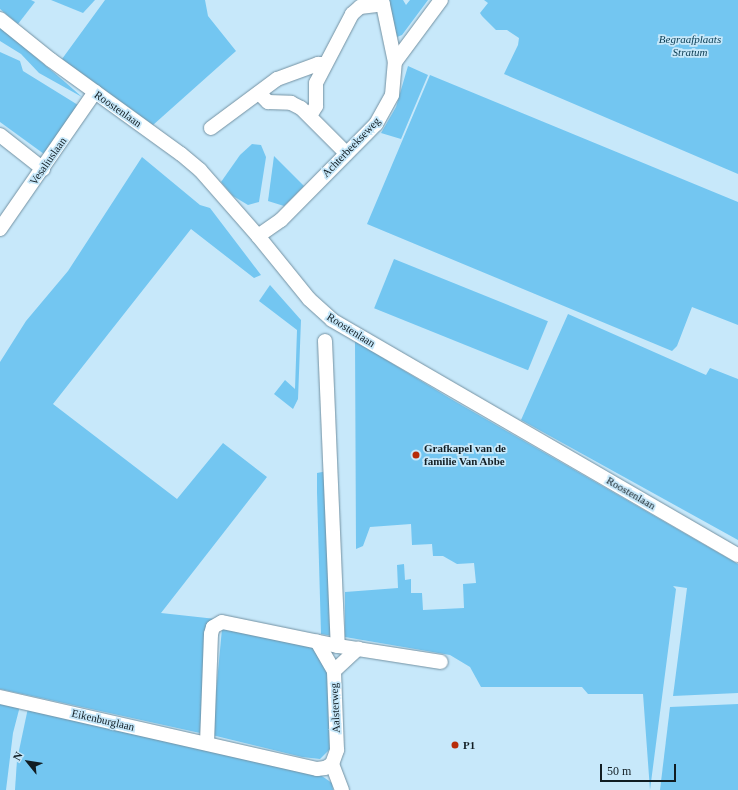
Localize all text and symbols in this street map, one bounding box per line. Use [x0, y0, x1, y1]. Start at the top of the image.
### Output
park label: Begraafplaats Stratum [659, 33, 721, 59]
street label: Roostenlaan [92, 88, 144, 130]
street label: Achterbeekseweg [319, 114, 383, 180]
street label: Vesaliuslaan [27, 135, 69, 187]
street label: Roostenlaan [324, 310, 378, 350]
place label: Grafkapel van de familie Van Abbe [424, 442, 506, 468]
marker: Grafkapel van de familie Van Abbe [411, 450, 421, 460]
street label: Roostenlaan [604, 474, 658, 512]
street label: Aalsterweg [327, 683, 343, 733]
street label: Eikenburglaan [70, 706, 136, 734]
place label: P1 [463, 738, 475, 752]
marker: P1 [450, 740, 460, 750]
north arrow [8, 742, 48, 782]
text: N [10, 750, 25, 762]
scale bar [602, 756, 678, 782]
text: 50 m [607, 764, 631, 778]

